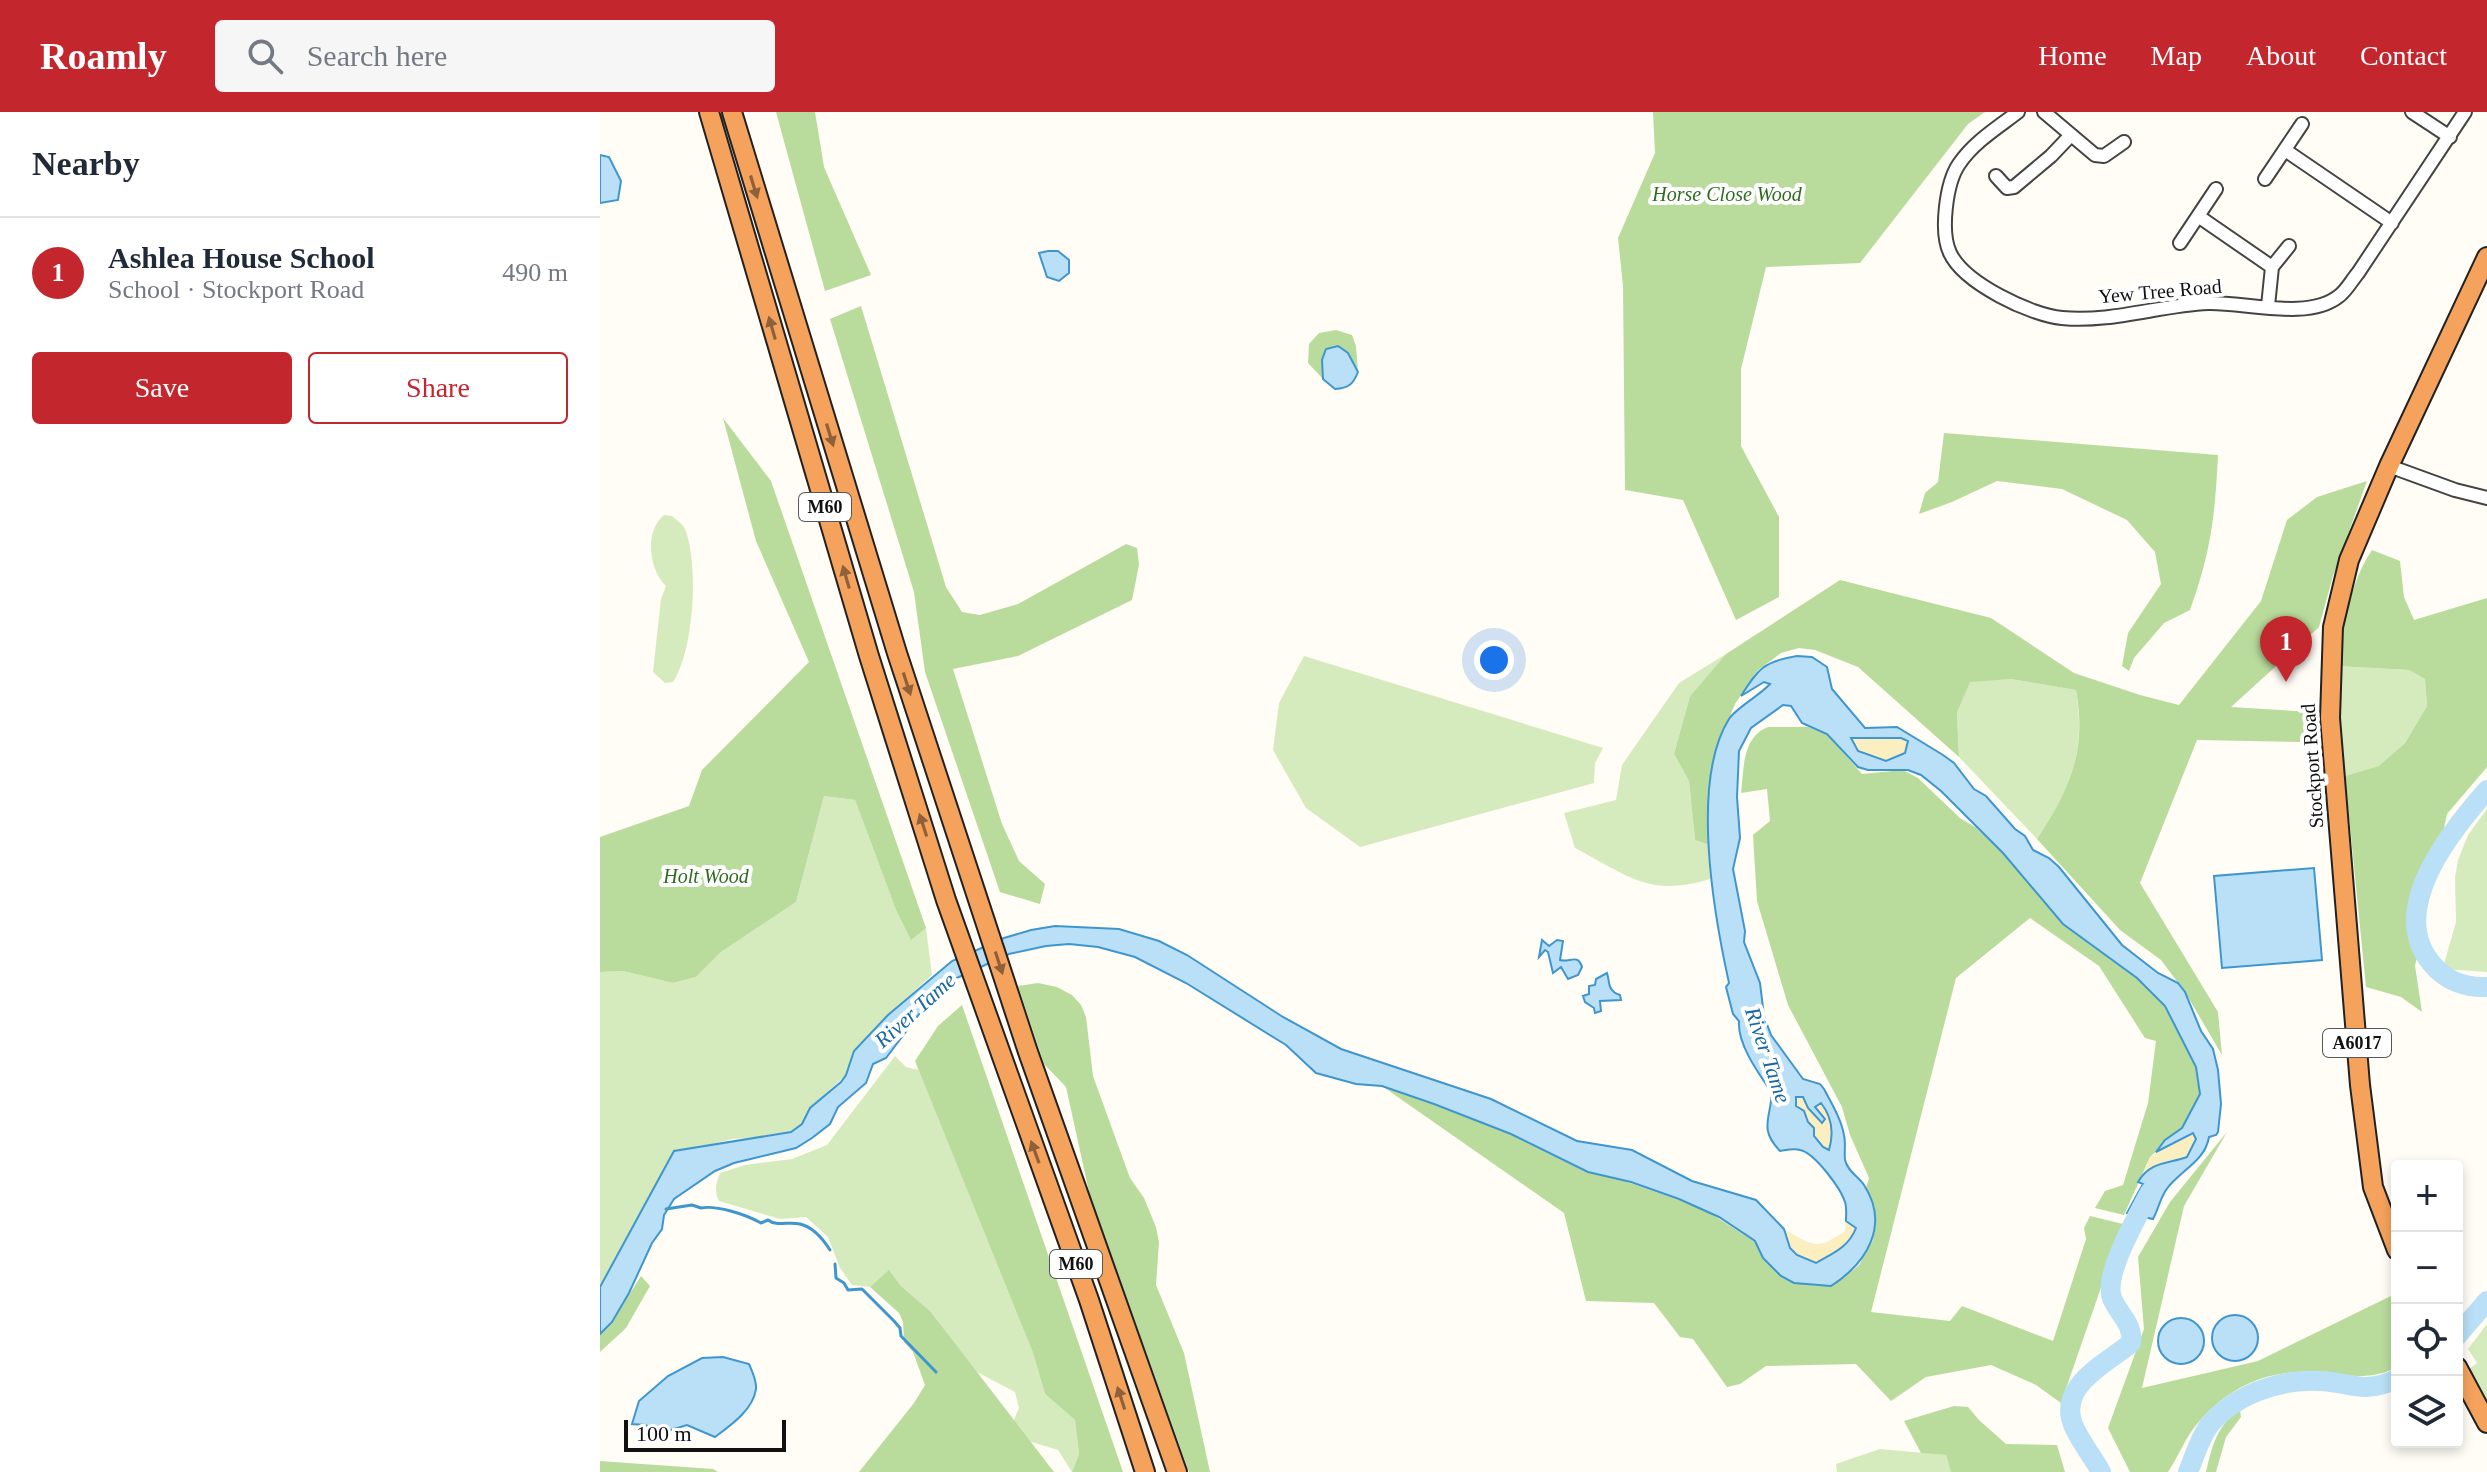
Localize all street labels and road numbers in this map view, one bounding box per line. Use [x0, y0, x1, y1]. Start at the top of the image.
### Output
street label: Yew Tree Road [2098, 275, 2222, 307]
road number: M60 [799, 493, 851, 521]
street label: Stockport Road [2297, 703, 2328, 829]
road number: A6017 [2323, 1029, 2391, 1057]
road number: M60 [1050, 1250, 1102, 1278]

